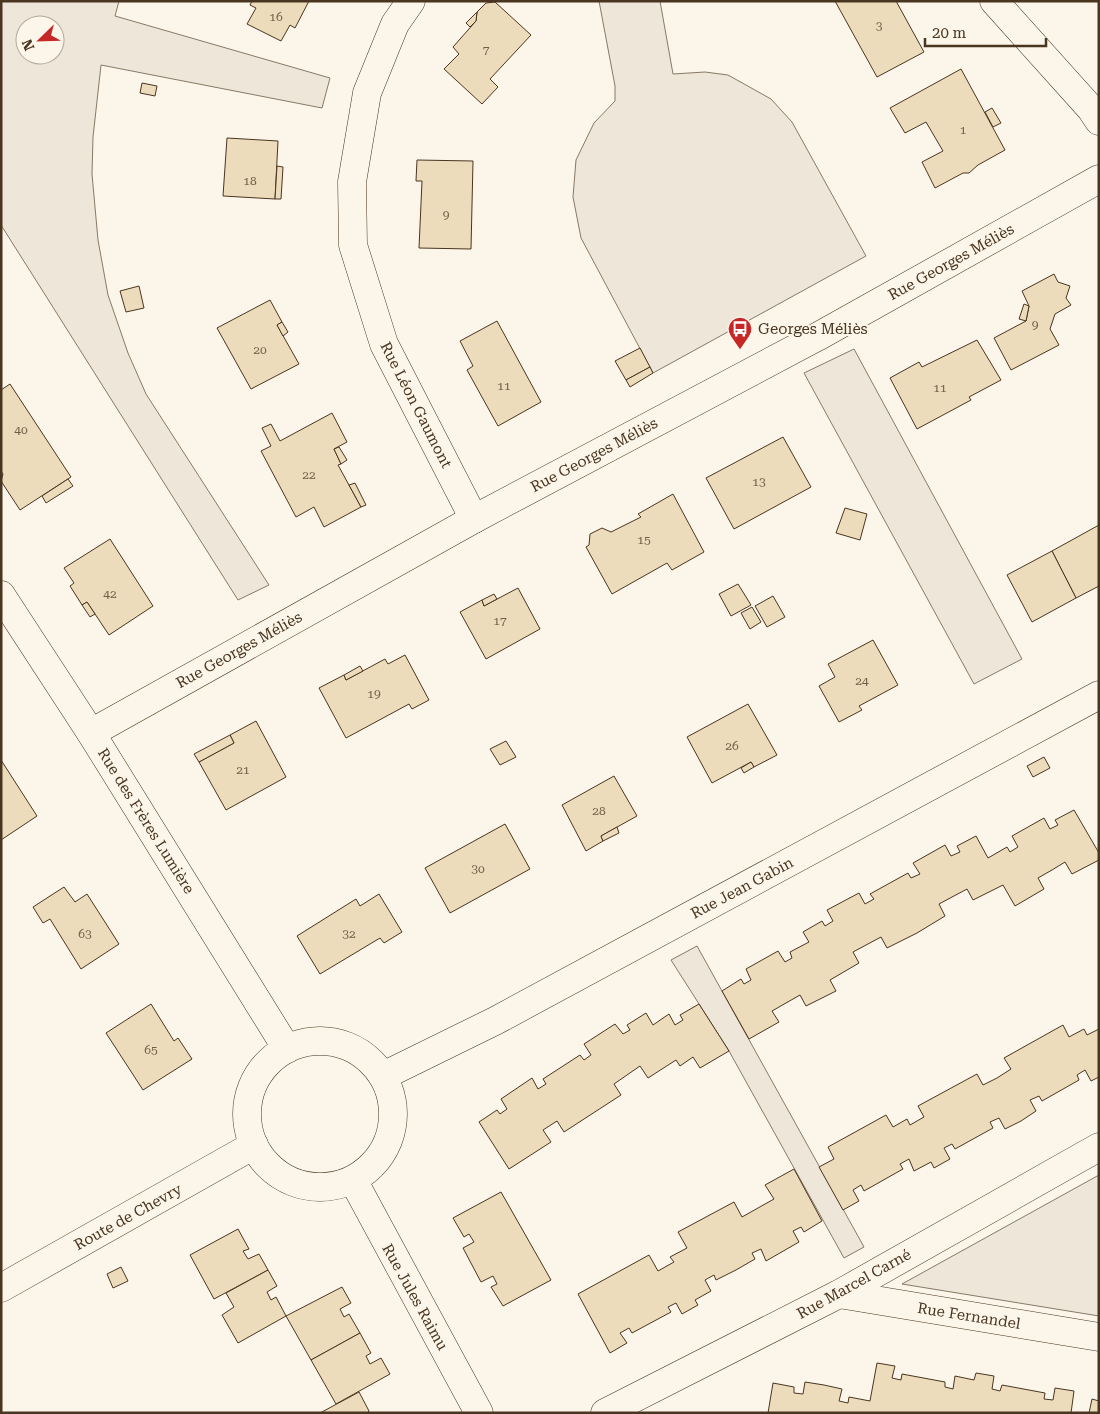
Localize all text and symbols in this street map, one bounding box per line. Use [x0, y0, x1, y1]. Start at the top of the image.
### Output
house number: 16 [269, 10, 283, 24]
north arrow [15, 15, 65, 65]
scale bar [925, 15, 1046, 47]
house number: 3 [876, 19, 883, 33]
text: 20 m [932, 24, 967, 42]
text: N [18, 37, 38, 53]
house number: 7 [483, 43, 490, 57]
house number: 1 [960, 123, 967, 137]
house number: 18 [243, 174, 257, 188]
house number: 9 [443, 208, 450, 222]
street label: Rue Georges Méliès [885, 220, 1017, 304]
bus stop icon: Georges Méliès [727, 316, 753, 350]
house number: 9 [1032, 318, 1039, 332]
place label: Georges Méliès [758, 320, 868, 338]
street label: Rue Léon Gaumont [376, 339, 456, 472]
house number: 20 [253, 343, 267, 357]
house number: 11 [497, 379, 511, 393]
house number: 11 [933, 381, 947, 395]
street label: Rue Georges Méliès [527, 414, 661, 496]
house number: 40 [14, 423, 28, 437]
house number: 22 [302, 468, 316, 482]
house number: 13 [752, 475, 766, 489]
house number: 15 [637, 533, 651, 547]
house number: 42 [103, 587, 117, 601]
street label: Rue Georges Méliès [173, 608, 305, 692]
house number: 17 [493, 614, 507, 628]
house number: 24 [855, 674, 869, 688]
house number: 19 [367, 687, 381, 701]
house number: 26 [725, 739, 739, 753]
street label: Rue des Frères Lumière [94, 745, 198, 897]
house number: 21 [236, 763, 250, 777]
house number: 28 [592, 804, 606, 818]
street label: Rue Jean Gabin [688, 853, 797, 923]
house number: 30 [471, 862, 485, 876]
house number: 63 [78, 927, 92, 941]
house number: 32 [342, 927, 356, 941]
house number: 65 [144, 1043, 158, 1057]
street label: Route de Chevry [71, 1180, 185, 1254]
street label: Rue Jules Raimu [378, 1241, 452, 1354]
street label: Rue Marcel Carné [794, 1245, 914, 1323]
street label: Rue Fernandel [916, 1299, 1022, 1333]

